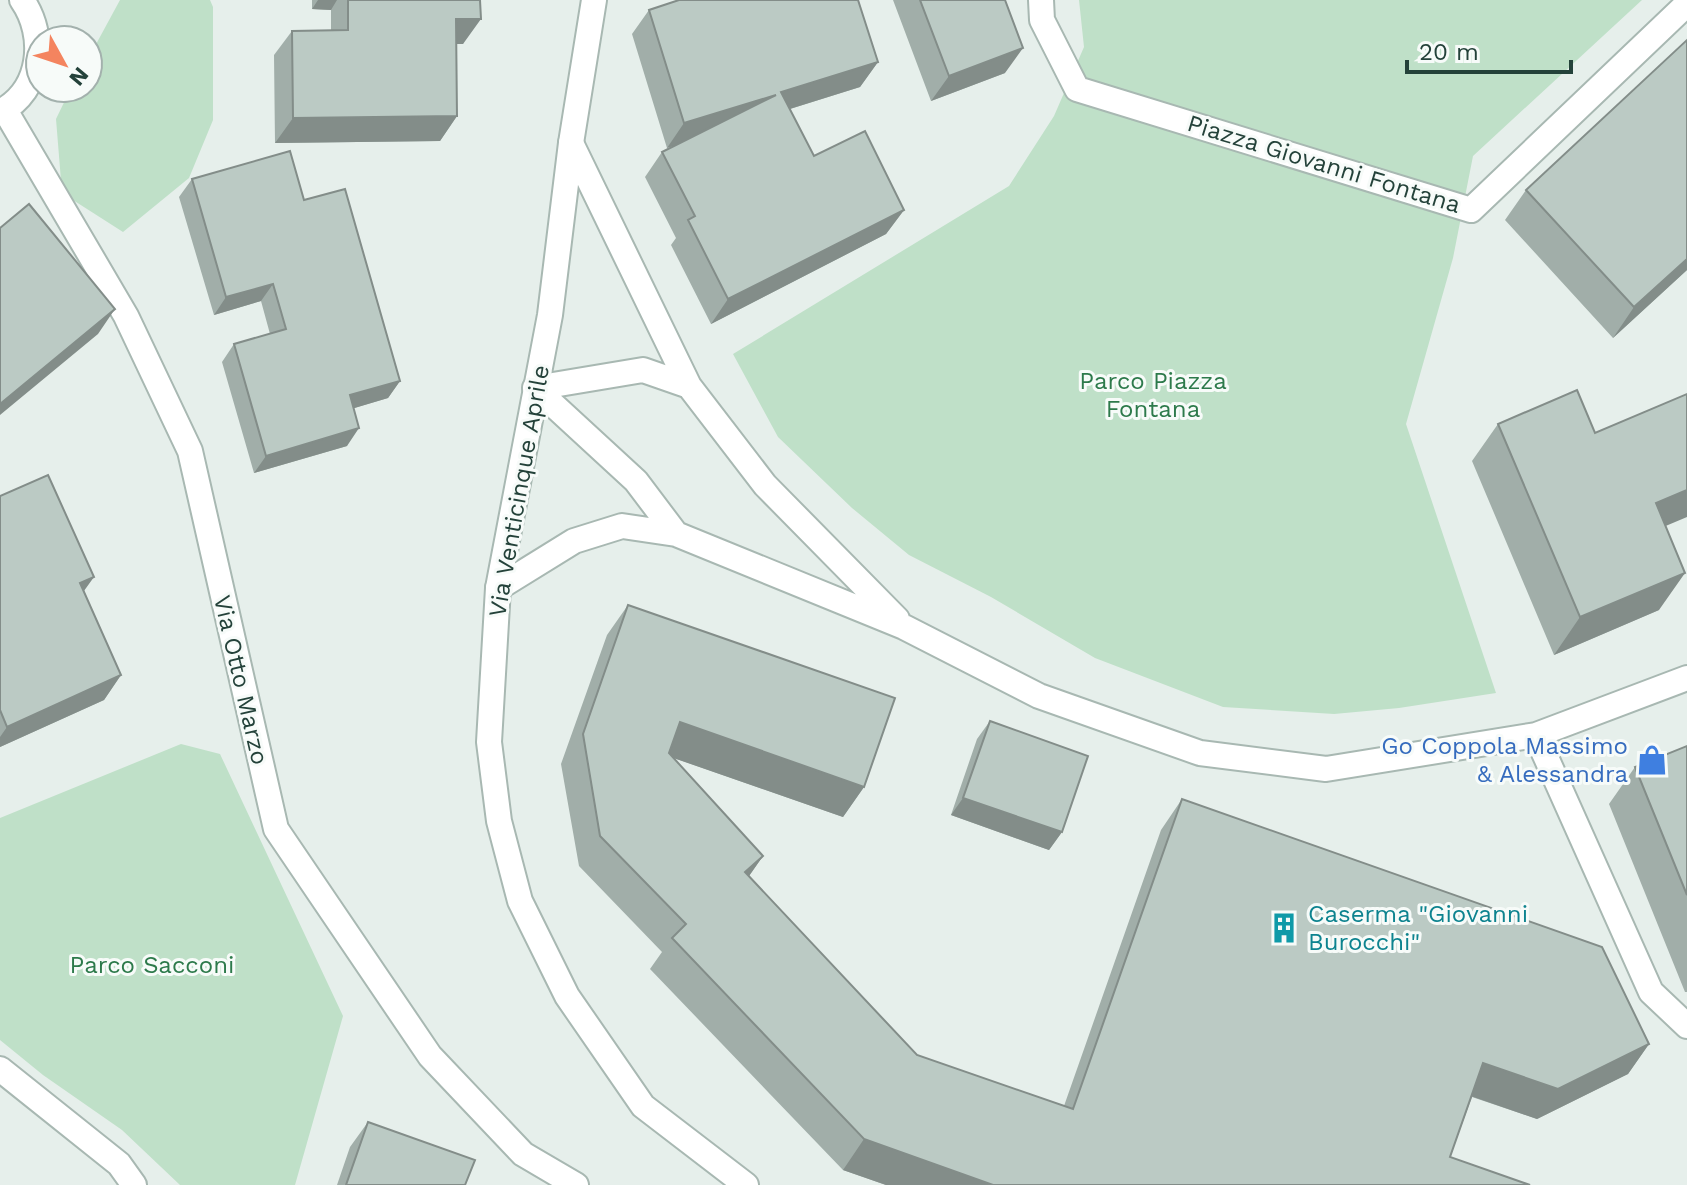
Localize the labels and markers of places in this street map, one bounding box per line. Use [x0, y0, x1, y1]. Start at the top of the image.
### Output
place label: Go Coppola Massimo & Alessandra [1381, 732, 1628, 788]
shop icon: Go Coppola Massimo & Alessandra [1635, 743, 1669, 777]
place label: Caserma "Giovanni Burocchi" [1308, 900, 1528, 956]
building icon: Caserma "Giovanni Burocchi" [1267, 911, 1301, 945]

